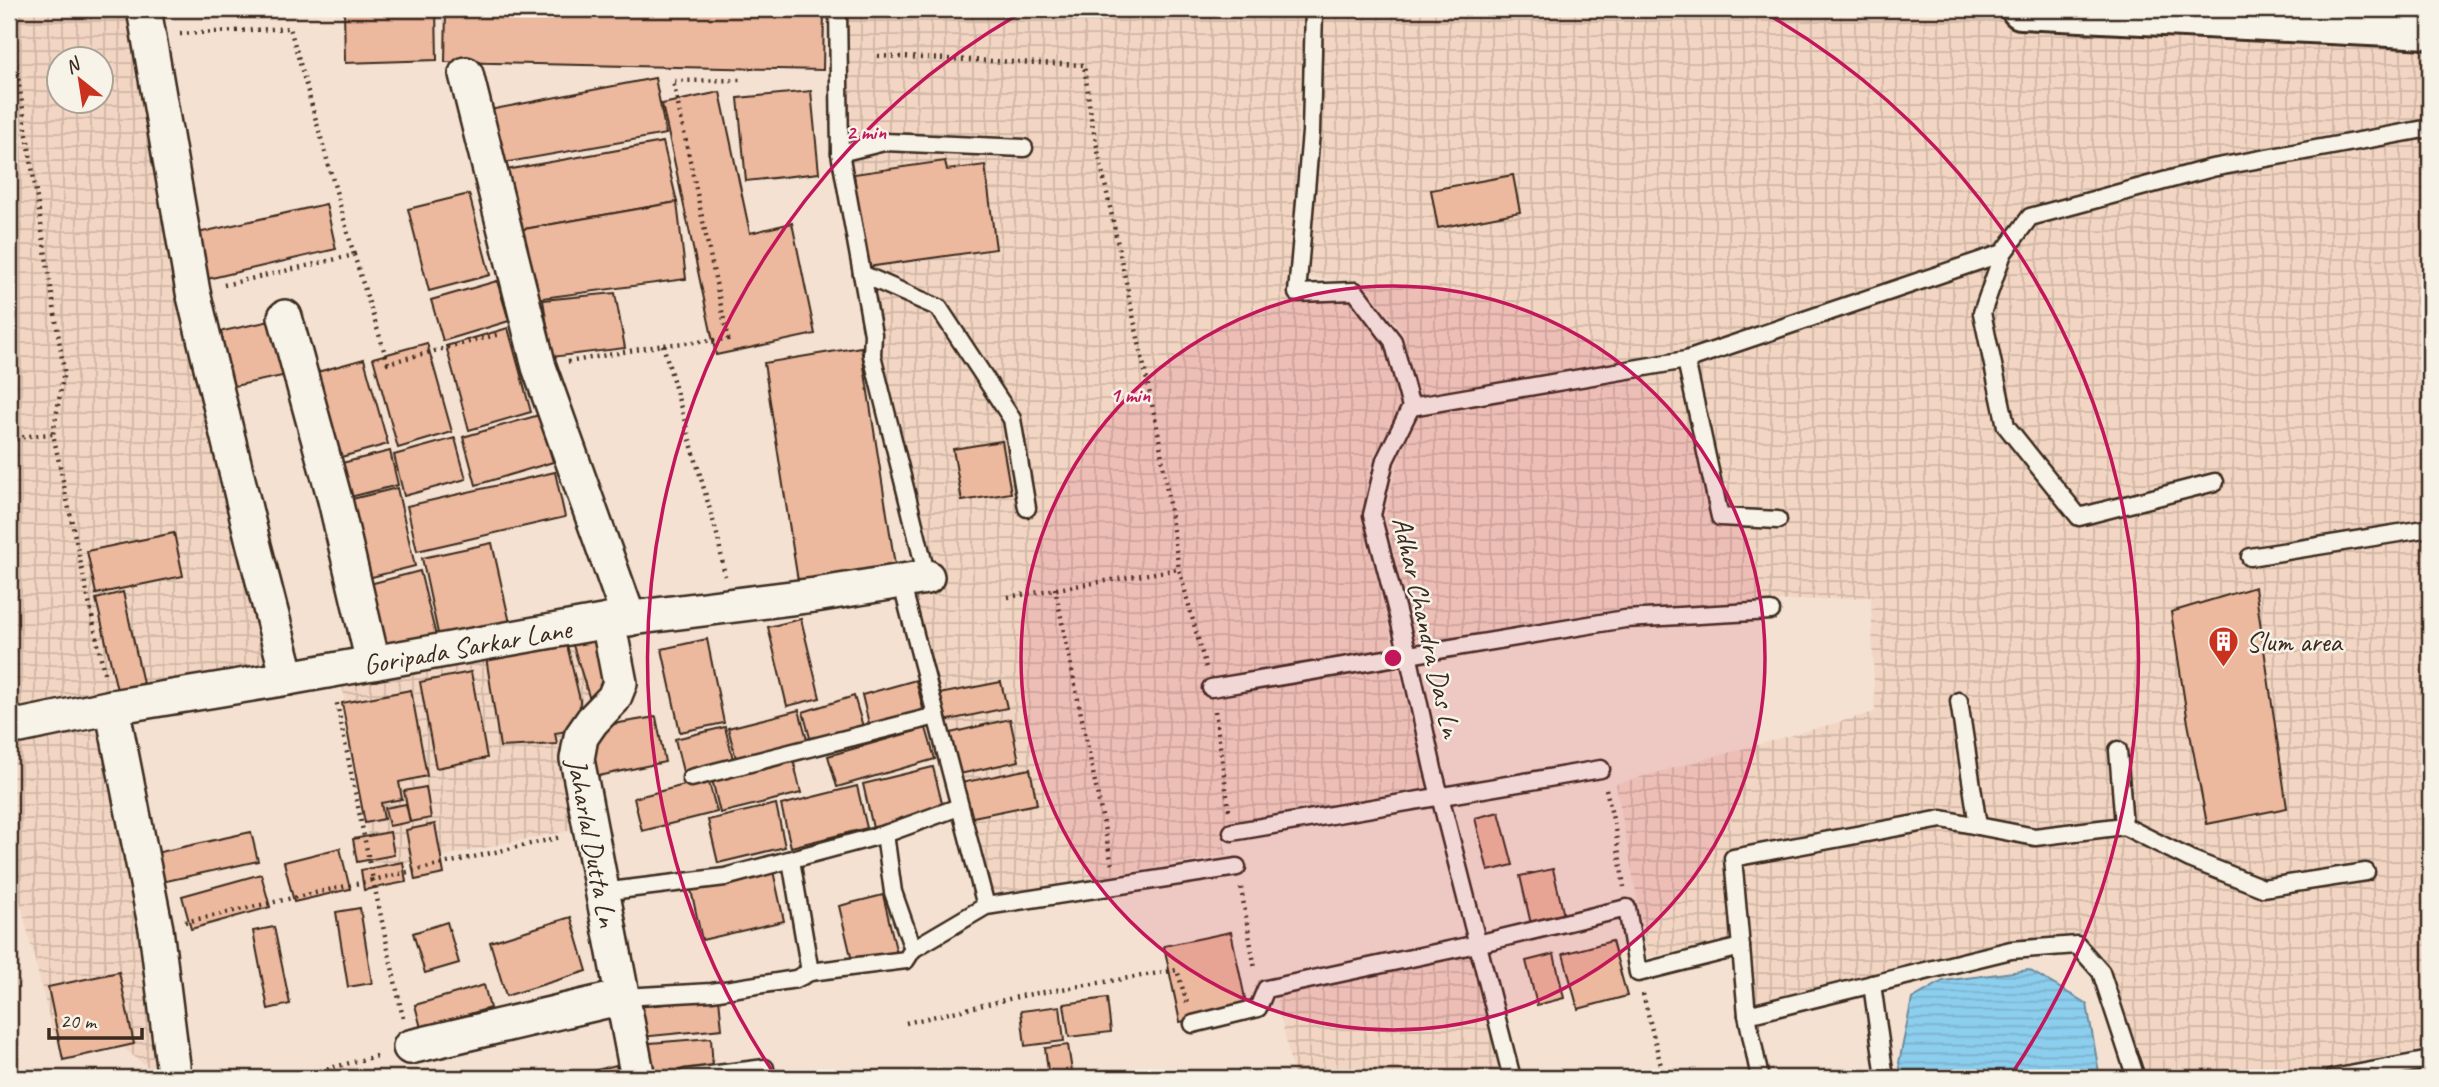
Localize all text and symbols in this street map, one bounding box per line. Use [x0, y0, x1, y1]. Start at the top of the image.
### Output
north arrow [46, 46, 116, 116]
text: N [61, 51, 86, 79]
text: 2 min [846, 119, 886, 145]
text: 1 min [1110, 382, 1150, 408]
street label: Adhar Chandra Das Ln [1385, 513, 1470, 742]
street label: Goripada Sarkar Lane [361, 610, 576, 682]
building icon: Slum area [2206, 624, 2240, 668]
place label: Slum area [2246, 624, 2344, 659]
centre of rings [1381, 646, 1405, 670]
street label: Jaharlal Dutta Ln [559, 754, 626, 931]
scale bar [49, 996, 142, 1040]
text: 20 m [60, 1008, 98, 1034]

